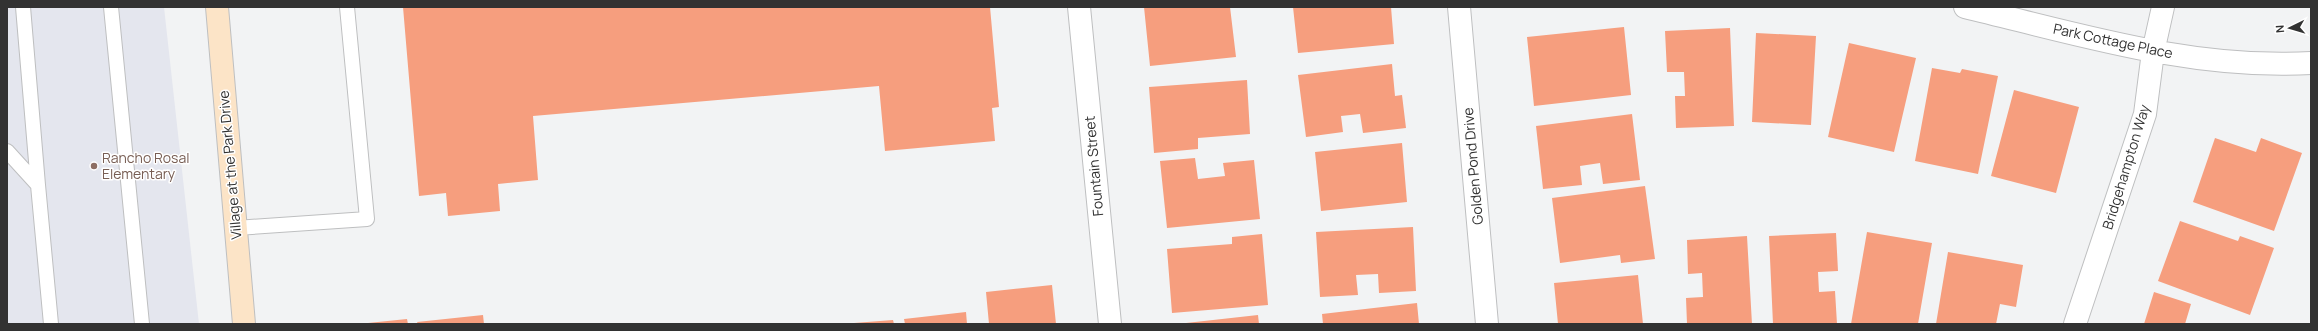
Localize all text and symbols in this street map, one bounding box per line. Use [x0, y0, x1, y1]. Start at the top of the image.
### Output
north arrow [2270, 8, 2310, 48]
street label: Park Cottage Place [2052, 19, 2175, 62]
text: N [2272, 24, 2287, 34]
street label: Village at the Park Drive [214, 90, 245, 240]
street label: Bridgehampton Way [2097, 101, 2154, 232]
street label: Golden Pond Drive [1458, 107, 1487, 225]
street label: Fountain Street [1080, 115, 1107, 217]
place label: Rancho Rosal Elementary [102, 148, 189, 183]
marker: Rancho Rosal Elementary [89, 161, 99, 171]

